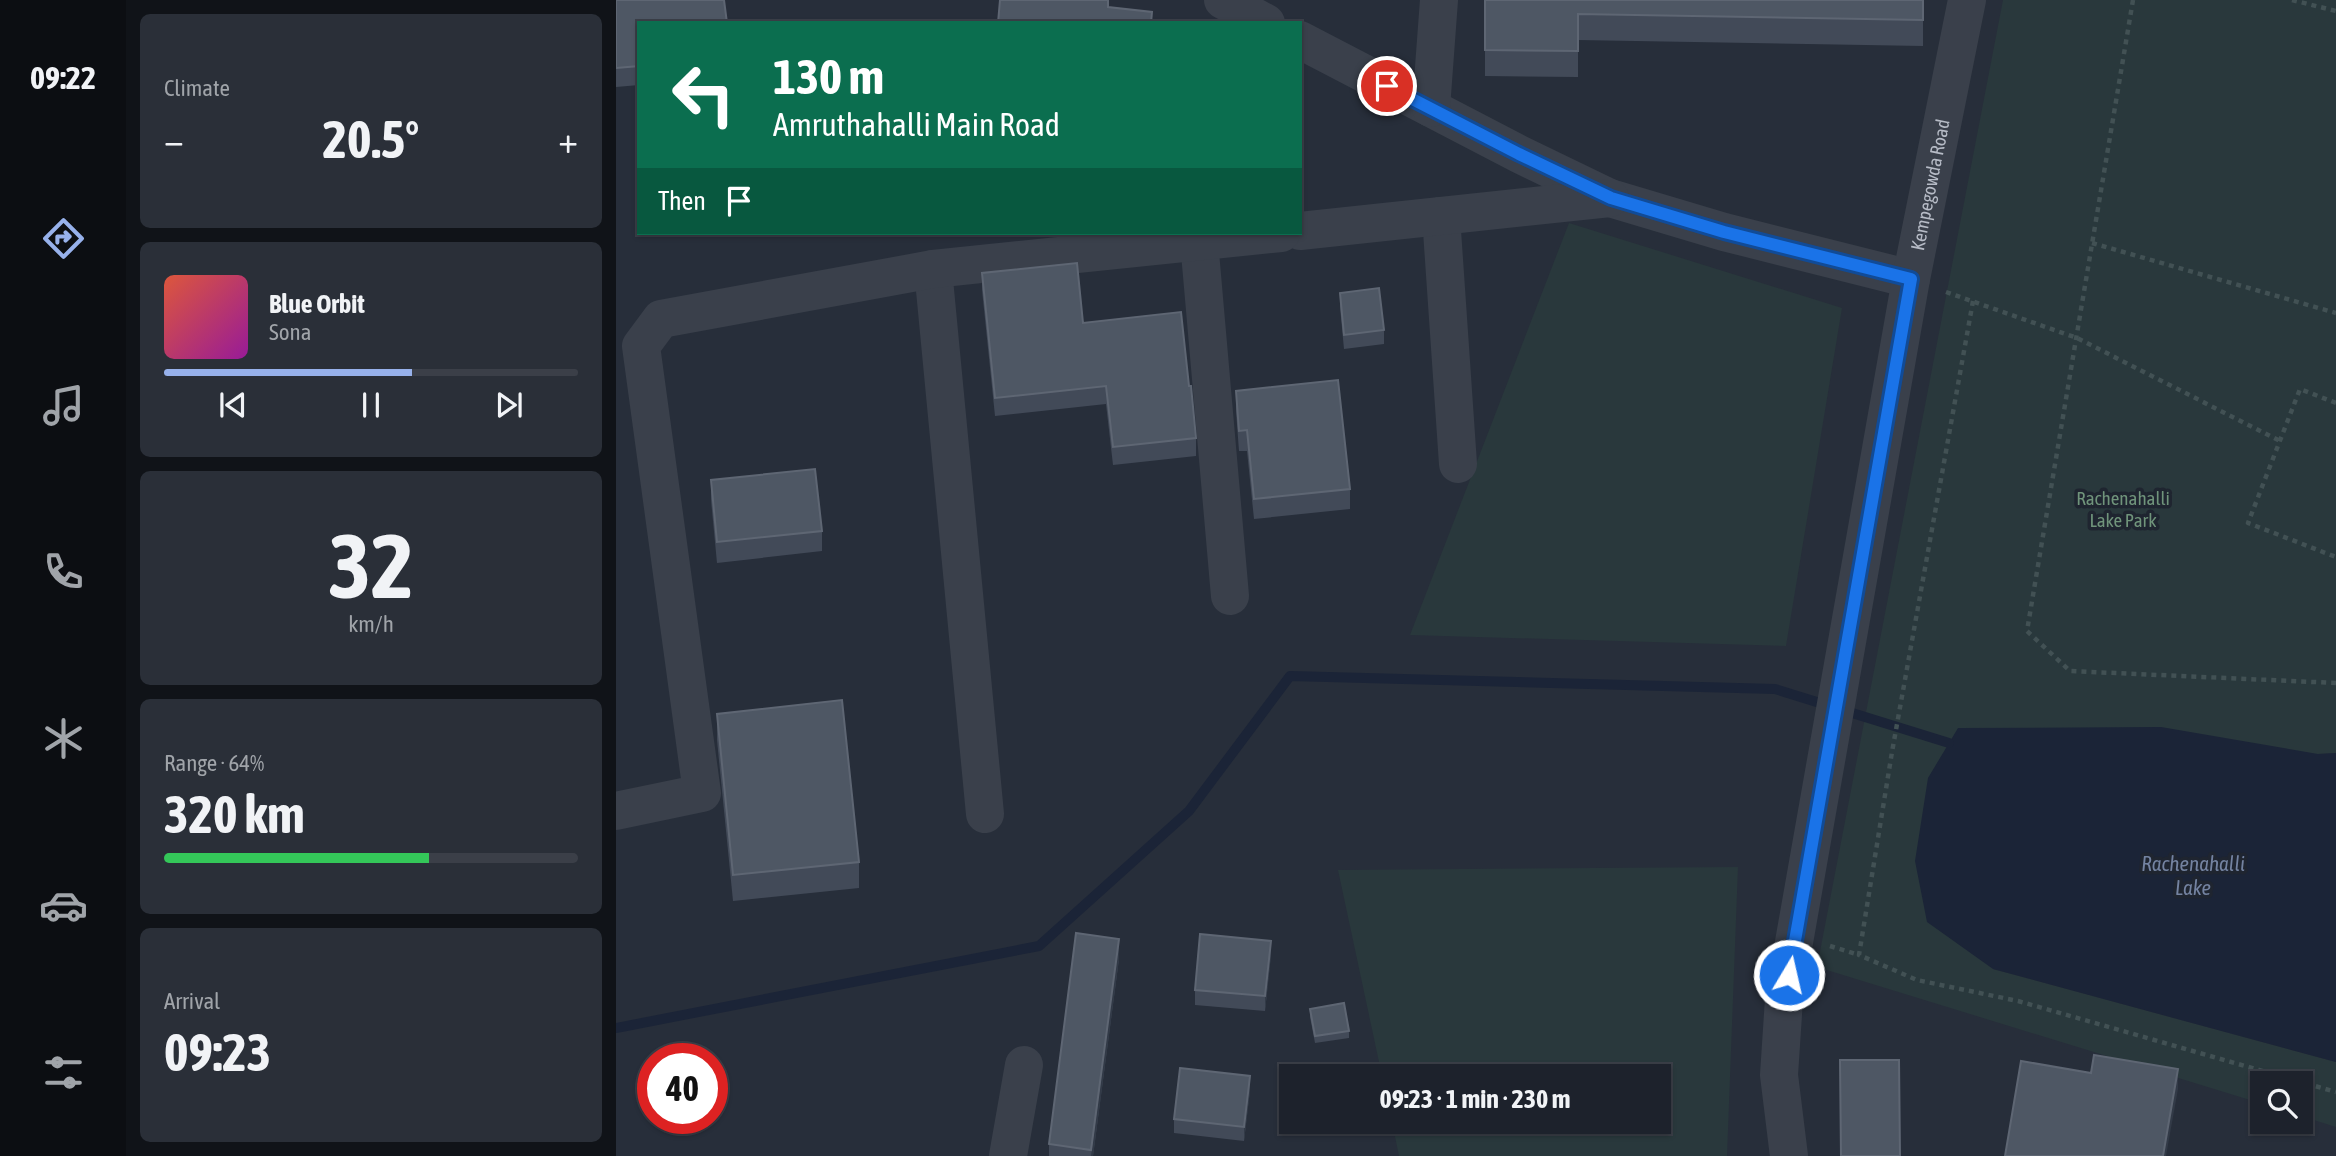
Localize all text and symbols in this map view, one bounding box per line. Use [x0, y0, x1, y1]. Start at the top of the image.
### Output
text: 130 m [773, 48, 884, 104]
icon: left [658, 49, 749, 140]
pin [1357, 56, 1417, 116]
text: 09:22 [30, 59, 96, 96]
icon: arrive [1368, 67, 1406, 105]
text: Climate [164, 75, 230, 101]
text: Amruthahalli Main Road [773, 106, 1060, 143]
text: 20.5° [323, 109, 419, 169]
street label: Kempegowda Road [1906, 117, 1954, 252]
text: − [164, 118, 184, 161]
text: + [558, 118, 578, 161]
icon: arrive [720, 182, 758, 220]
text: Then [658, 186, 706, 216]
icon: directions [39, 214, 88, 263]
text: Blue Orbit [269, 289, 365, 319]
text: Sona [269, 319, 311, 345]
icon: music [39, 381, 88, 430]
icon: previous [214, 386, 252, 424]
icon: pause [352, 386, 390, 424]
icon: next [490, 386, 528, 424]
park label: Rachenahalli Lake Park [2076, 487, 2170, 531]
text: 32 [328, 513, 414, 617]
icon: phone [39, 547, 88, 596]
text: km/h [348, 611, 394, 637]
icon: climate [39, 714, 88, 763]
text: Range · 64% [164, 750, 264, 776]
text: 320 km [164, 784, 305, 844]
water label: Rachenahalli Lake [2141, 851, 2245, 899]
icon: car [39, 881, 88, 930]
position arrow [1752, 938, 1826, 1012]
text: Arrival [164, 988, 220, 1014]
text: 09:23 [164, 1022, 271, 1082]
speed limit sign: 40 [637, 1043, 728, 1134]
icon: filters [39, 1048, 88, 1097]
map controls [2250, 1071, 2313, 1134]
button: search [2250, 1071, 2313, 1134]
text: 09:23 · 1 min · 230 m [1380, 1084, 1570, 1114]

